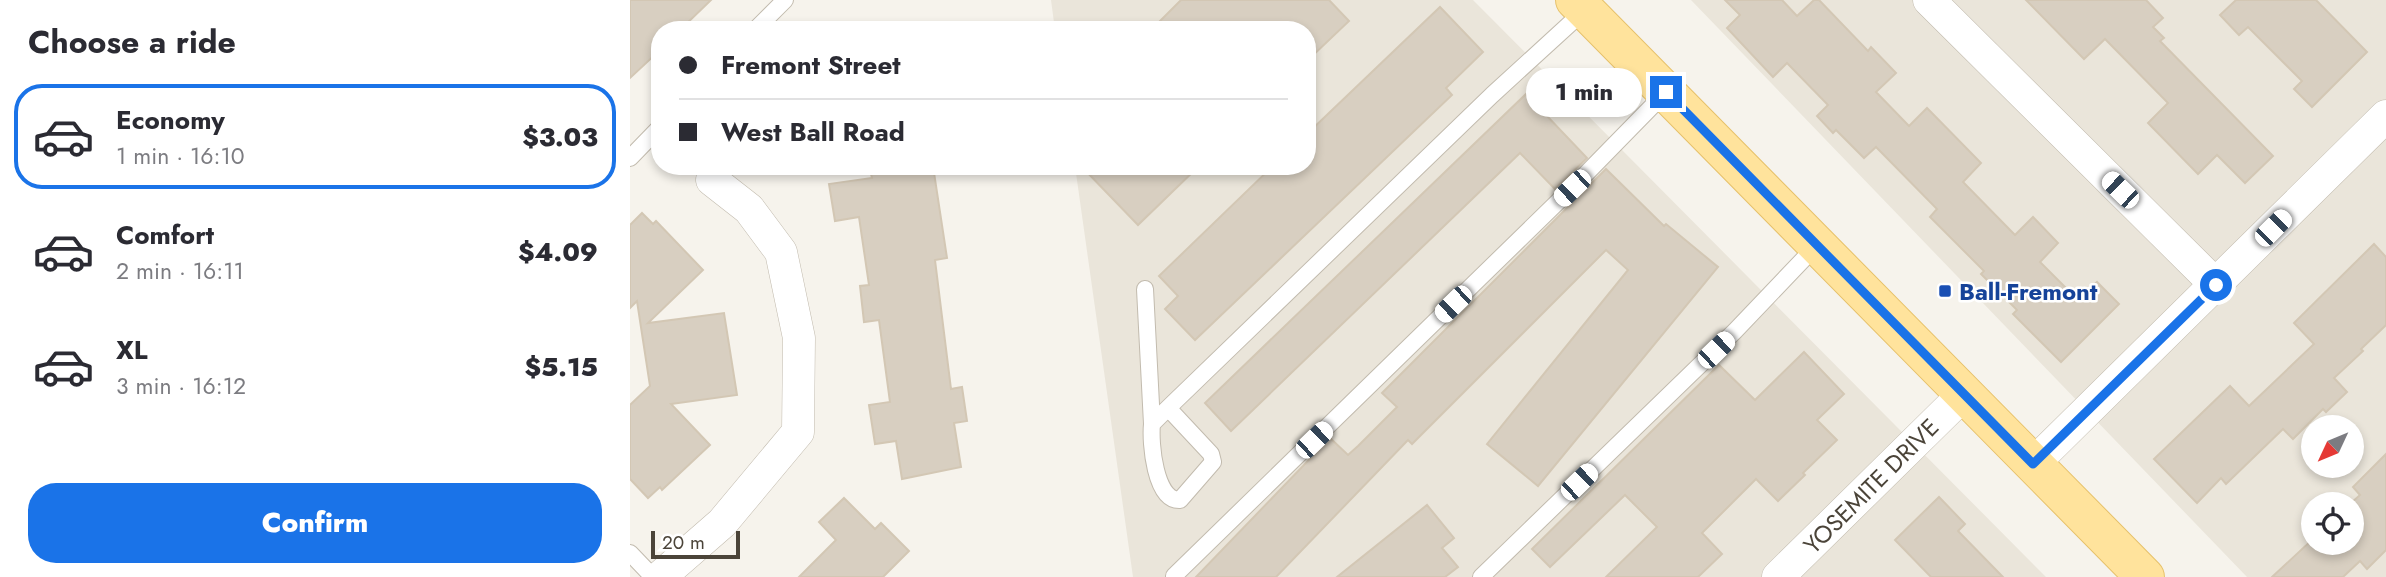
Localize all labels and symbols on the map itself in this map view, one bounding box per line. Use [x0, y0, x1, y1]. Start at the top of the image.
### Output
callout: 1 min [1526, 68, 1642, 116]
route end [1650, 76, 1682, 108]
car [1550, 166, 1595, 210]
car [2098, 168, 2143, 212]
car [2251, 206, 2296, 250]
route start [2200, 269, 2232, 301]
place label: Ball-Fremont [1959, 274, 2098, 309]
car [1431, 282, 1476, 326]
marker: Ball-Fremont [1937, 283, 1953, 299]
car [1694, 328, 1739, 372]
street label: YOSEMITE DRIVE [1795, 410, 1947, 562]
north arrow [2301, 415, 2364, 478]
car [1292, 418, 1337, 462]
car [1557, 460, 1602, 504]
scale bar [651, 528, 740, 560]

